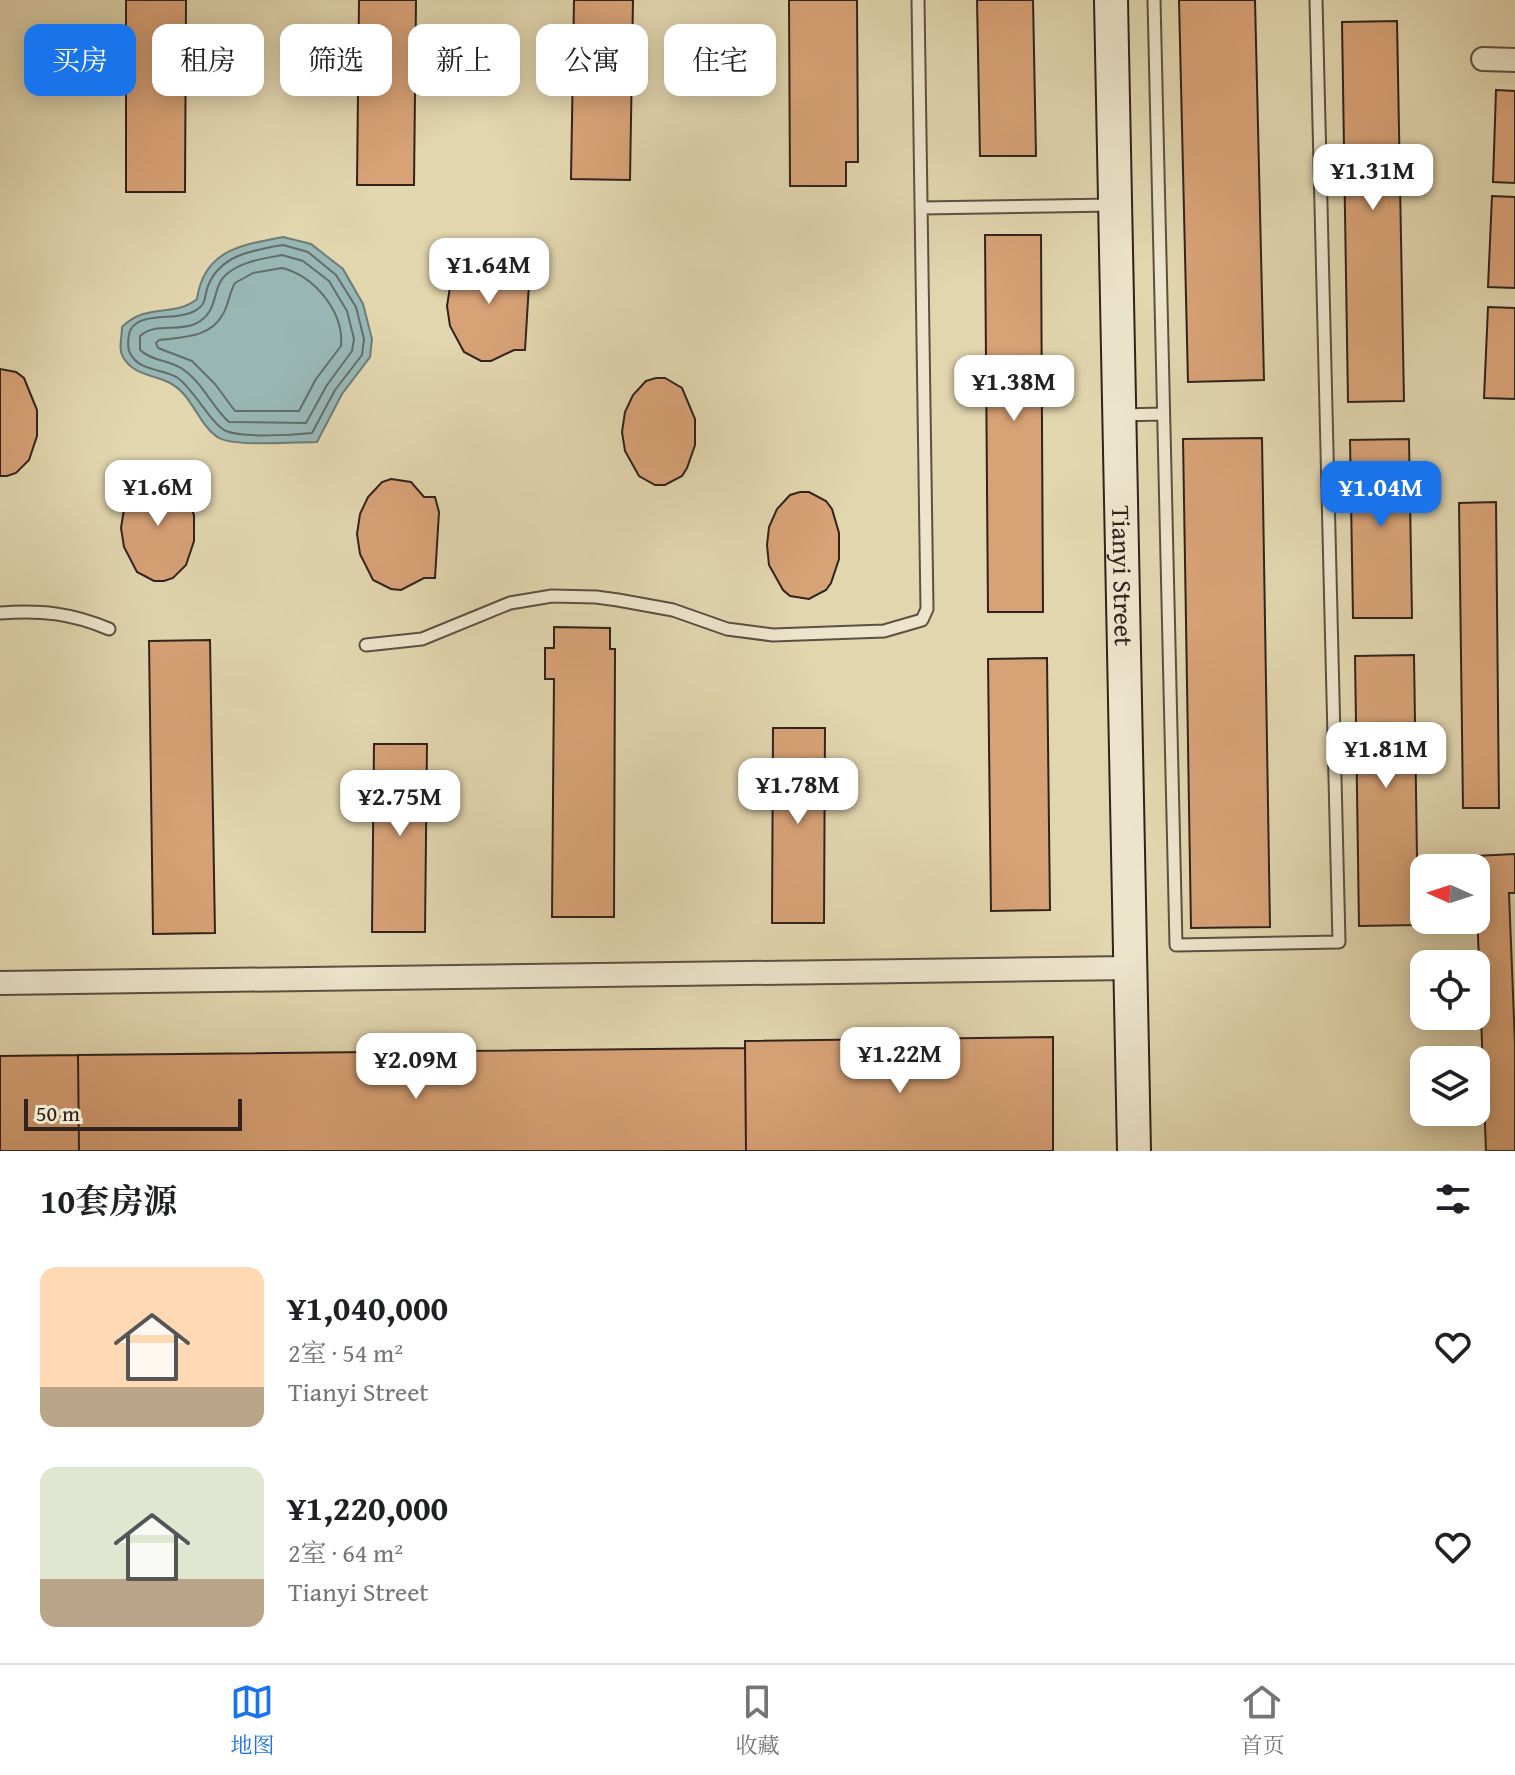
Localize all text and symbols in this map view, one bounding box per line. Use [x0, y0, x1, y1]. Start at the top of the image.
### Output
chip: 买房 [24, 24, 136, 96]
chip: 租房 [152, 24, 264, 96]
chip: 筛选 [280, 24, 392, 96]
chip: 新上 [408, 24, 520, 96]
chip: 公寓 [536, 24, 648, 96]
chip: 住宅 [664, 24, 776, 96]
pin: ¥1.31M [1308, 144, 1438, 212]
text: ¥1.31M [1331, 150, 1415, 189]
pin: ¥1.64M [424, 238, 554, 306]
text: ¥1.64M [447, 244, 531, 283]
pin: ¥1.38M [949, 355, 1079, 423]
text: ¥1.38M [972, 361, 1056, 400]
pin: ¥1.6M [102, 460, 214, 528]
pin: ¥1.04M [1316, 461, 1446, 529]
text: ¥1.6M [123, 466, 193, 505]
text: ¥1.04M [1339, 467, 1423, 506]
street label: Tianyi Street [1102, 505, 1144, 647]
pin: ¥1.81M [1321, 722, 1451, 790]
text: ¥1.81M [1344, 728, 1428, 767]
pin: ¥1.78M [733, 758, 863, 826]
text: ¥1.78M [756, 764, 840, 803]
pin: ¥2.75M [335, 770, 465, 838]
text: ¥2.75M [358, 776, 442, 815]
north arrow [1410, 854, 1490, 934]
map controls [1410, 854, 1490, 1126]
button: locate [1410, 950, 1490, 1030]
pin: ¥1.22M [835, 1027, 965, 1095]
pin: ¥2.09M [351, 1033, 481, 1101]
text: ¥1.22M [858, 1033, 942, 1072]
text: ¥2.09M [374, 1039, 458, 1078]
button: layers [1410, 1046, 1490, 1126]
scale bar [24, 1095, 242, 1131]
text: 50 m [36, 1097, 80, 1129]
text: 10套房源 [40, 1176, 177, 1225]
icon: filters [1431, 1177, 1475, 1221]
text: ¥1,040,000 [288, 1283, 448, 1332]
icon: home [104, 1299, 200, 1395]
icon: heart [1431, 1325, 1475, 1369]
text: 2室 · 54 m² [288, 1333, 403, 1372]
text: Tianyi Street [288, 1372, 429, 1411]
text: ¥1,220,000 [288, 1483, 448, 1532]
icon: home [104, 1499, 200, 1595]
icon: heart [1431, 1525, 1475, 1569]
text: 2室 · 64 m² [288, 1533, 403, 1572]
text: Tianyi Street [288, 1572, 429, 1611]
tab: 地图 [230, 1680, 275, 1761]
tab: 收藏 [735, 1680, 780, 1761]
tab: 首页 [1240, 1680, 1285, 1761]

